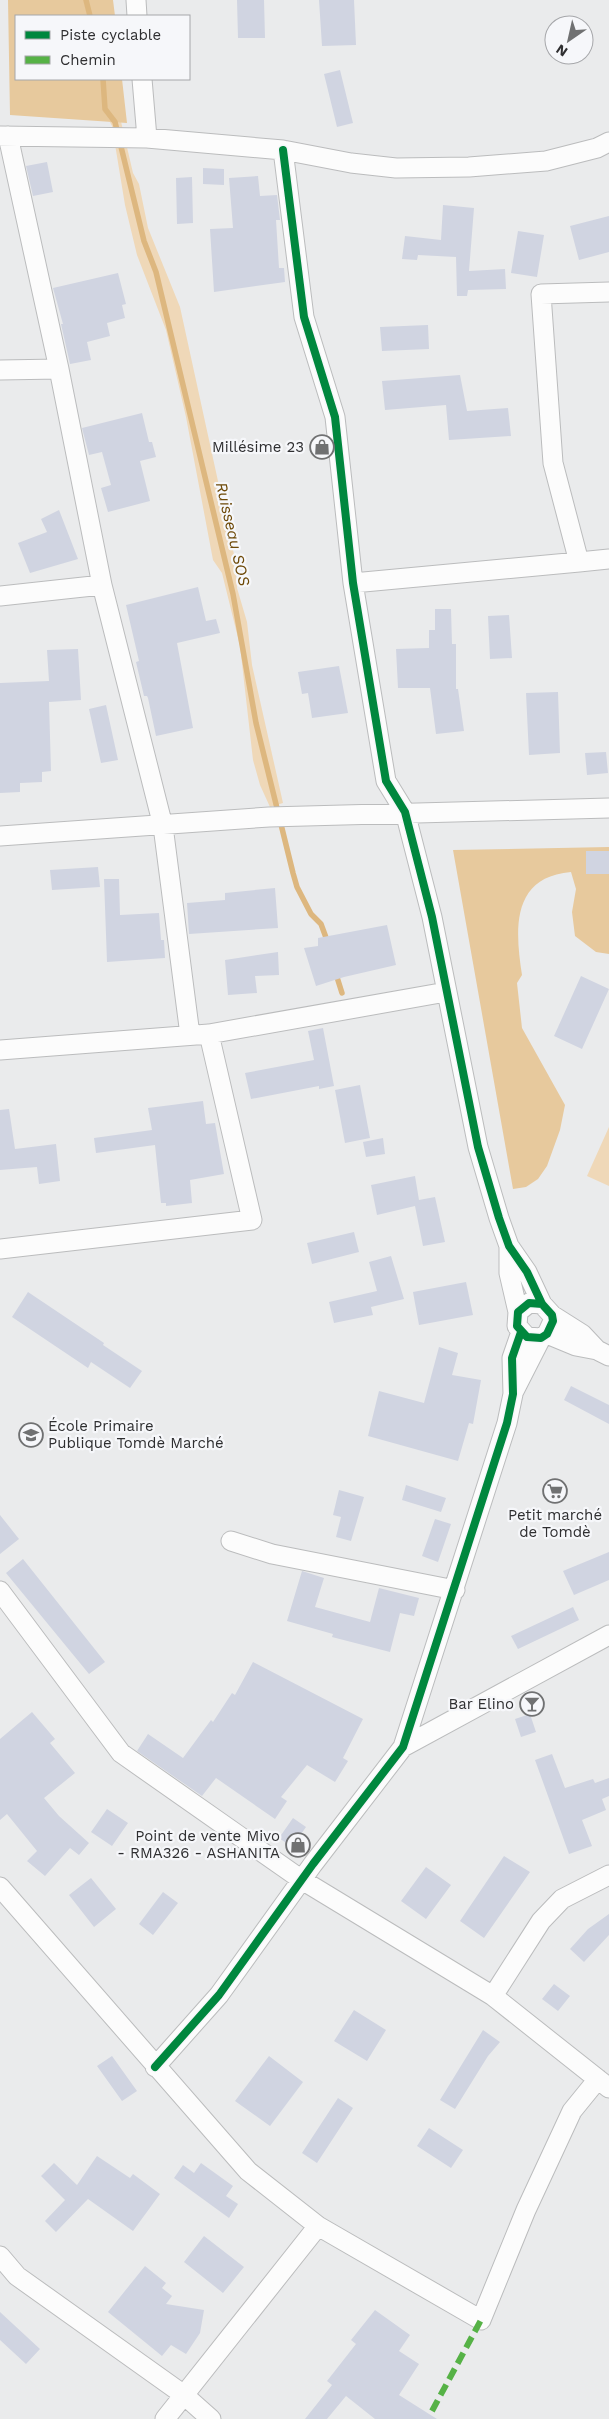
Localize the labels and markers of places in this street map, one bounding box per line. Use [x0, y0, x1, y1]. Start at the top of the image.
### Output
shop icon: Millésime 23 [309, 434, 335, 460]
place label: Millésime 23 [212, 438, 304, 456]
place label: École Primaire Publique Tomdè Marché [48, 1417, 224, 1452]
school or university icon: École Primaire Publique Tomdè Marché [18, 1422, 44, 1448]
supermarket icon: Petit marché de Tomdè [542, 1478, 568, 1504]
place label: Petit marché de Tomdè [508, 1506, 602, 1541]
bar icon: Bar Elino [519, 1691, 545, 1717]
place label: Bar Elino [448, 1695, 514, 1713]
place label: Point de vente Mivo - RMA326 - ASHANITA [117, 1827, 280, 1862]
shop icon: Point de vente Mivo - RMA326 - ASHANITA [285, 1832, 311, 1858]

